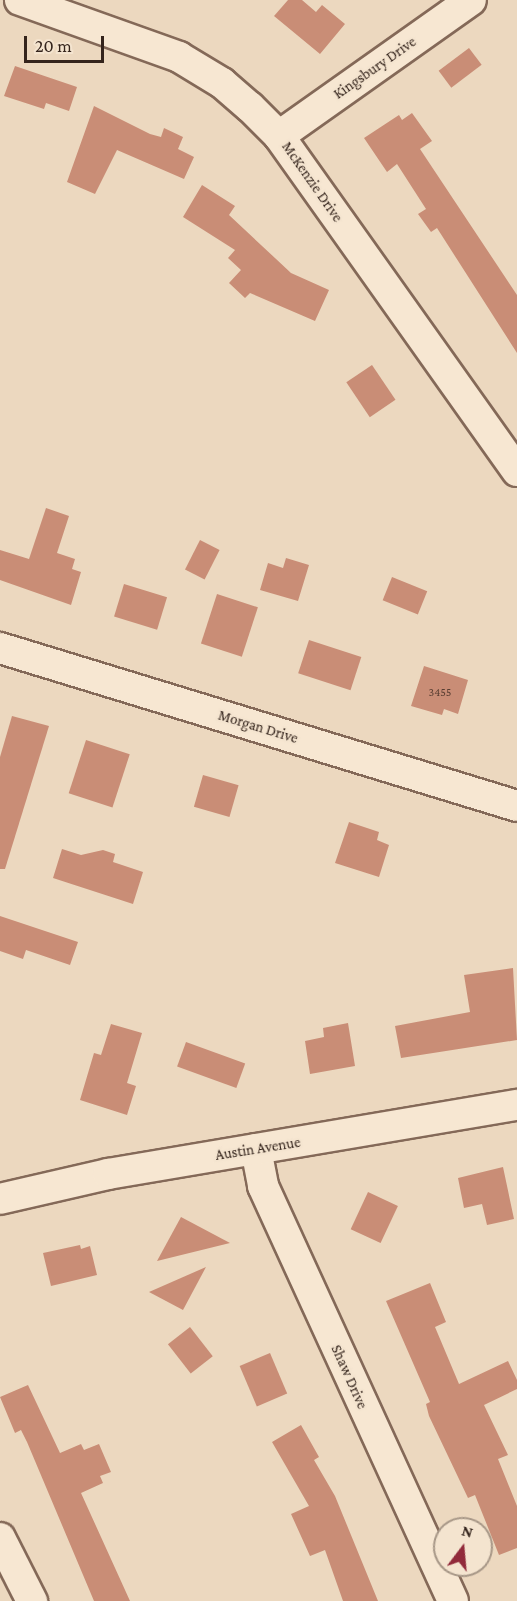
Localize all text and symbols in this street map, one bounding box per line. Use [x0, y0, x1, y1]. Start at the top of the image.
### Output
scale bar [27, 24, 106, 62]
street label: Kingsbury Drive [330, 33, 420, 103]
text: 20 m [35, 36, 72, 56]
street label: McKenzie Drive [278, 138, 346, 226]
house number: 3455 [429, 686, 451, 700]
street label: Morgan Drive [216, 706, 300, 748]
street label: Austin Avenue [214, 1133, 302, 1165]
street label: Shaw Drive [327, 1342, 371, 1412]
north arrow [433, 1517, 493, 1577]
text: N [460, 1521, 475, 1541]

